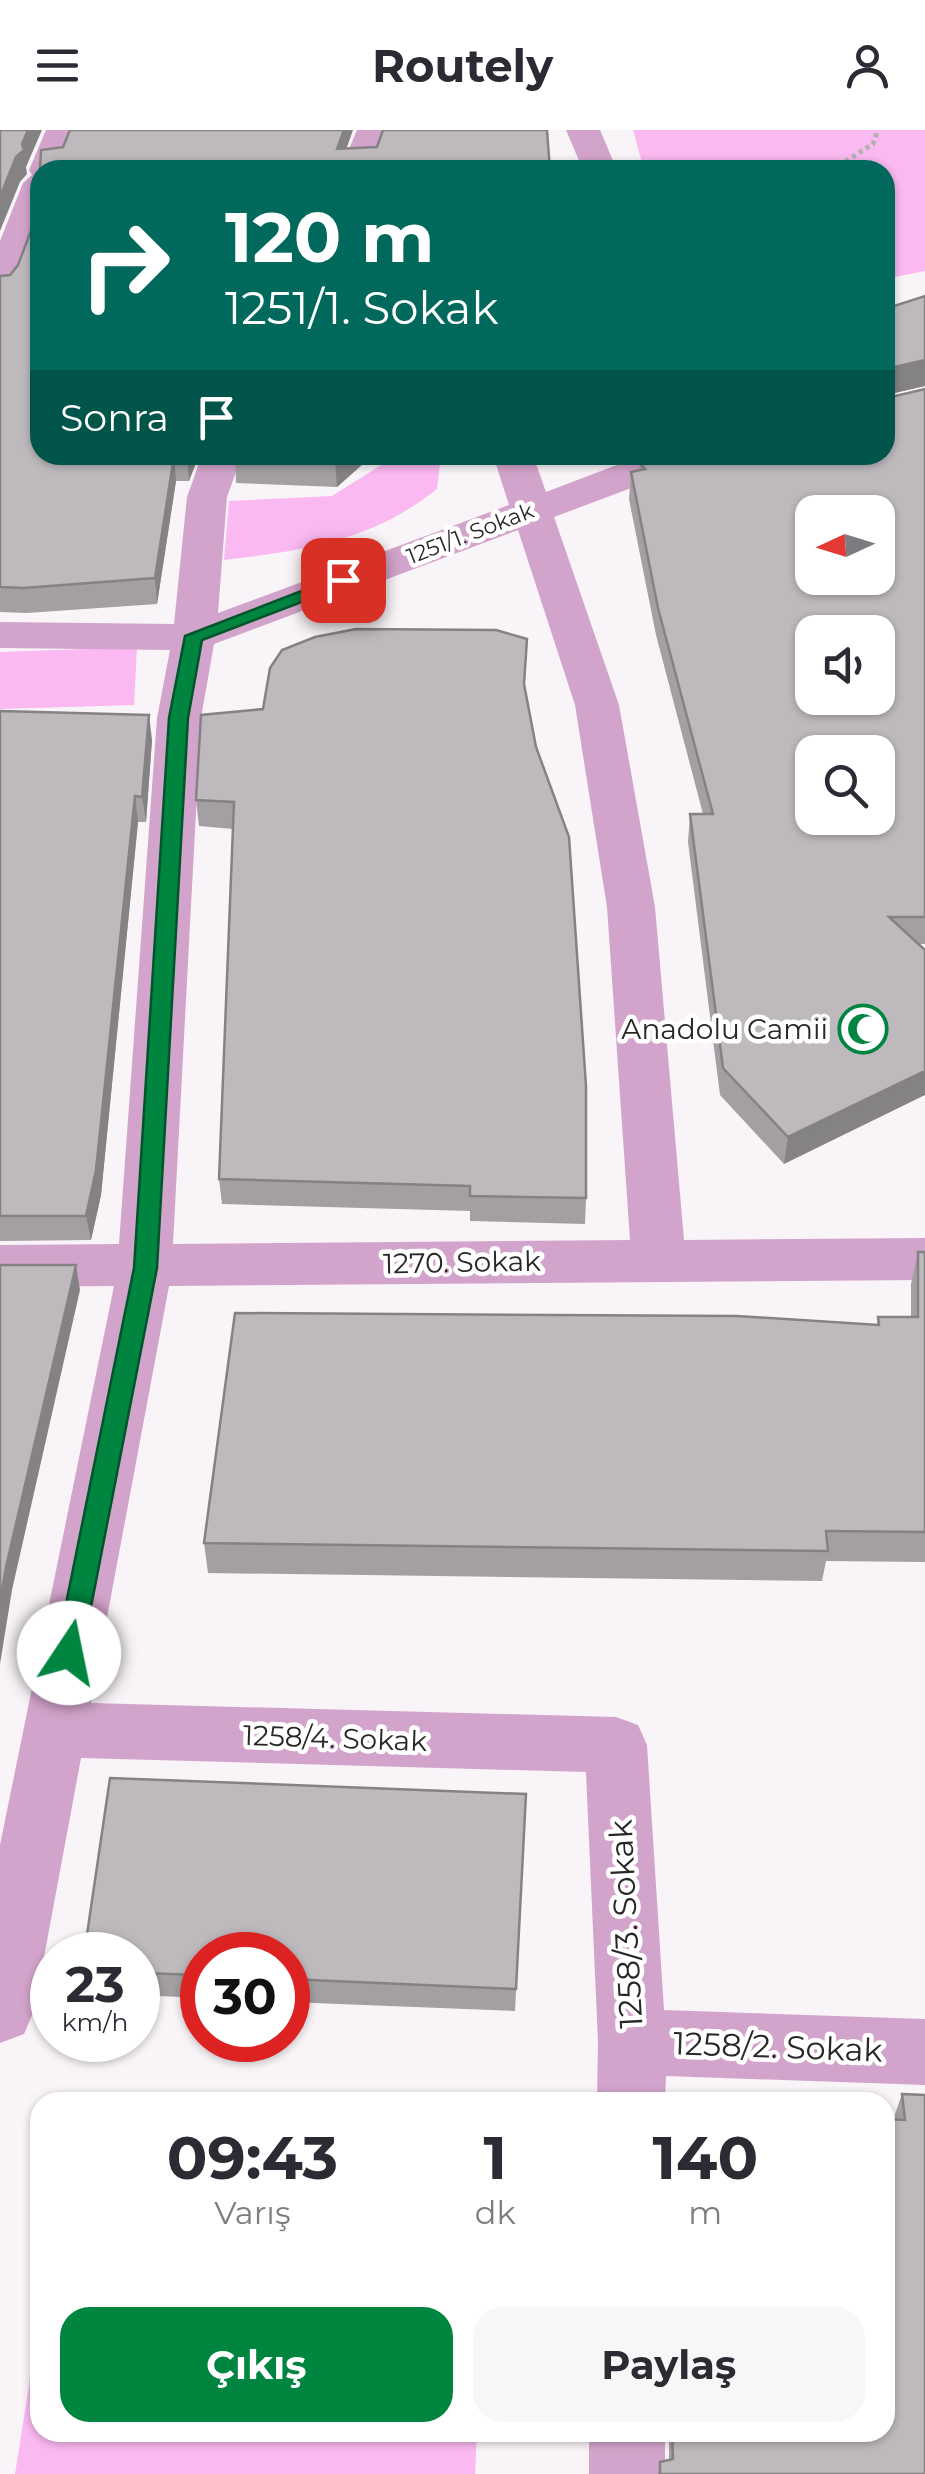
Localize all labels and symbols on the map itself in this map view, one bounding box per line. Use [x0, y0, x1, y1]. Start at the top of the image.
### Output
north arrow [795, 495, 895, 595]
street label: 1251/1. Sokak [403, 497, 538, 570]
pin [301, 538, 386, 623]
mosque icon: Anadolu Camii [837, 1003, 889, 1055]
place label: Anadolu Camii [621, 1012, 828, 1046]
street label: 1270. Sokak [383, 1244, 541, 1280]
position arrow [17, 1601, 121, 1705]
street label: 1258/4. Sokak [242, 1718, 428, 1758]
street label: 1258/3. Sokak [601, 1819, 650, 2029]
speed limit sign: 30 [180, 1932, 310, 2062]
street label: 1258/2. Sokak [673, 2023, 883, 2070]

